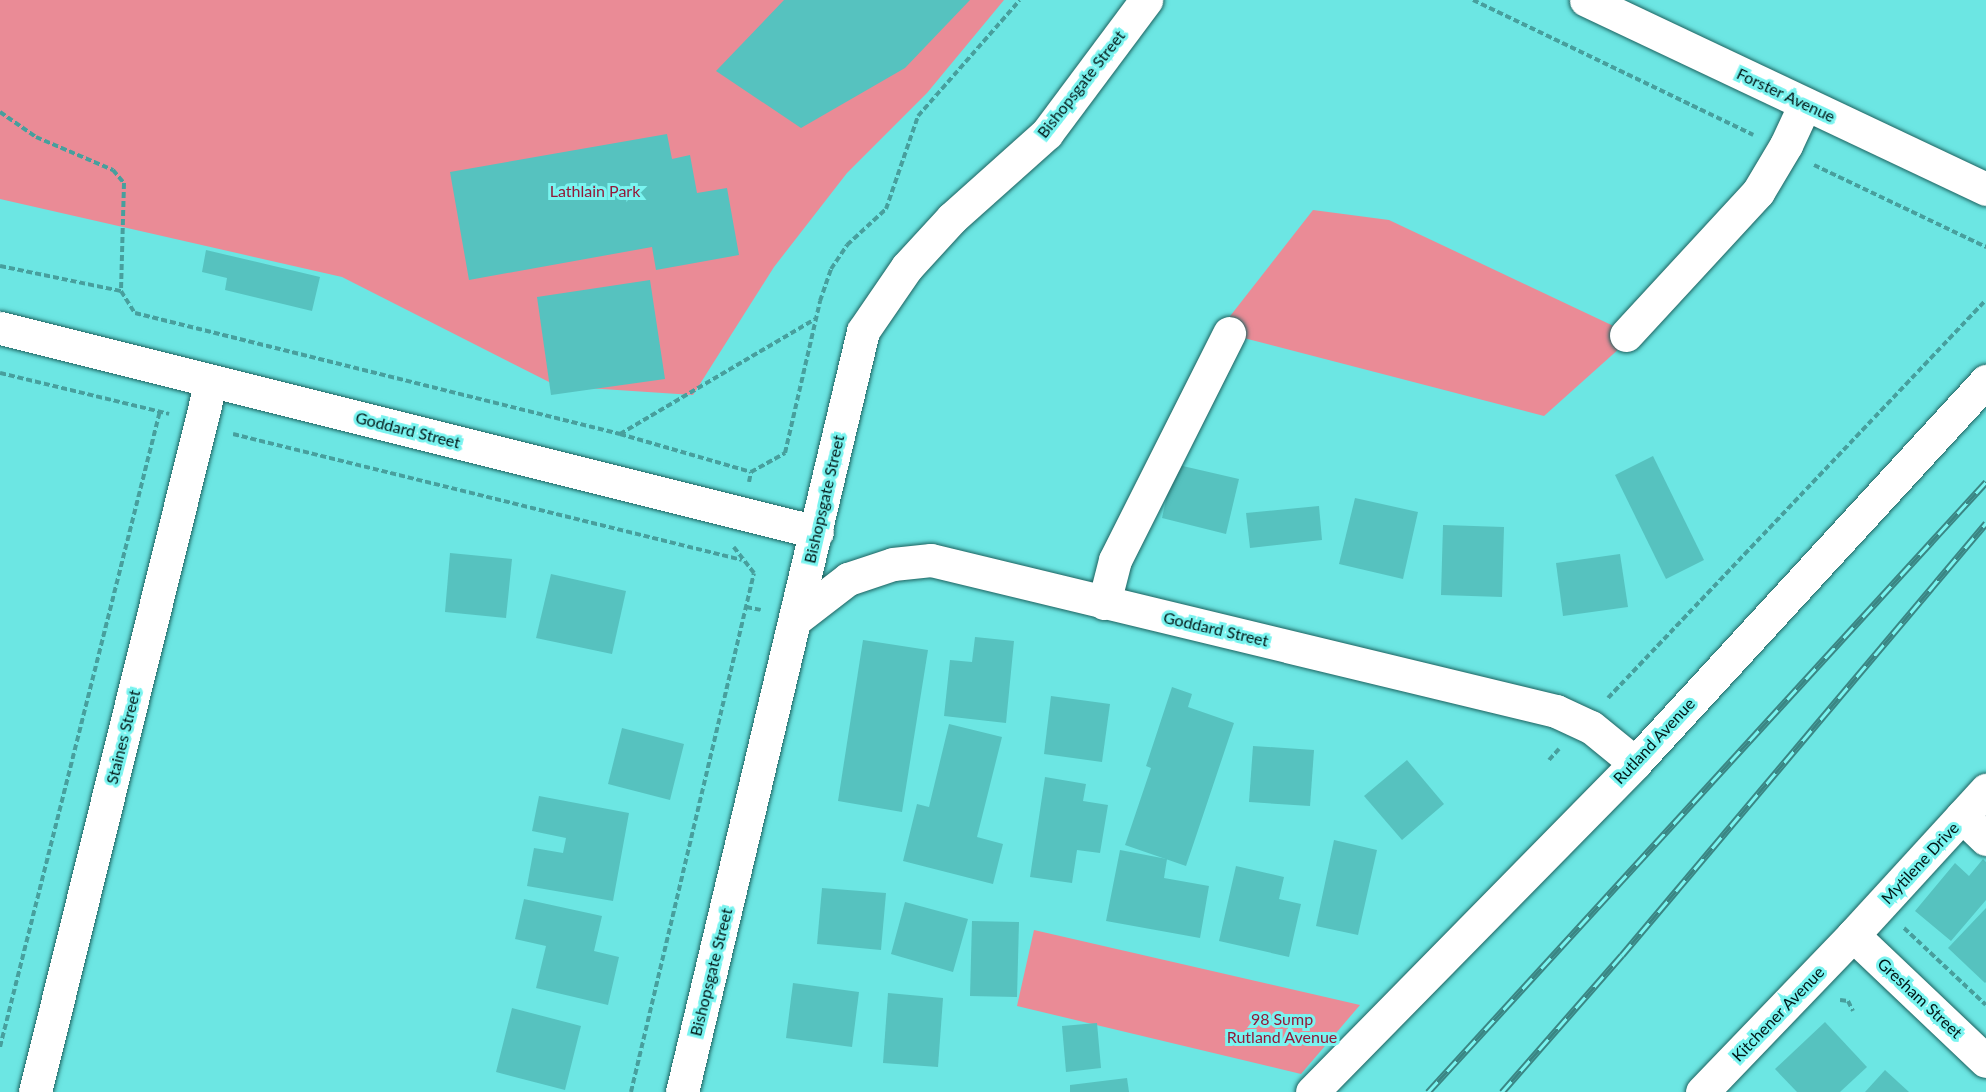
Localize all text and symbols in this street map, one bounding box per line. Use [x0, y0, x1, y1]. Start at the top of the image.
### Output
street label: Bishopsgate Street [1033, 26, 1129, 142]
street label: Forster Avenue [1733, 64, 1839, 126]
park label: Lathlain Park [550, 181, 640, 201]
street label: Goddard Street [354, 408, 462, 452]
street label: Bishopsgate Street [800, 433, 848, 565]
street label: Goddard Street [1162, 608, 1270, 650]
street label: Staines Street [102, 688, 144, 786]
street label: Rutland Avenue [1609, 694, 1699, 788]
street label: Mytilene Drive [1877, 818, 1963, 908]
street label: Bishopsgate Street [686, 906, 736, 1038]
street label: Gresham Street [1874, 954, 1966, 1042]
street label: Kitchener Avenue [1728, 962, 1828, 1066]
park label: 98 Sump Rutland Avenue [1226, 1009, 1338, 1047]

